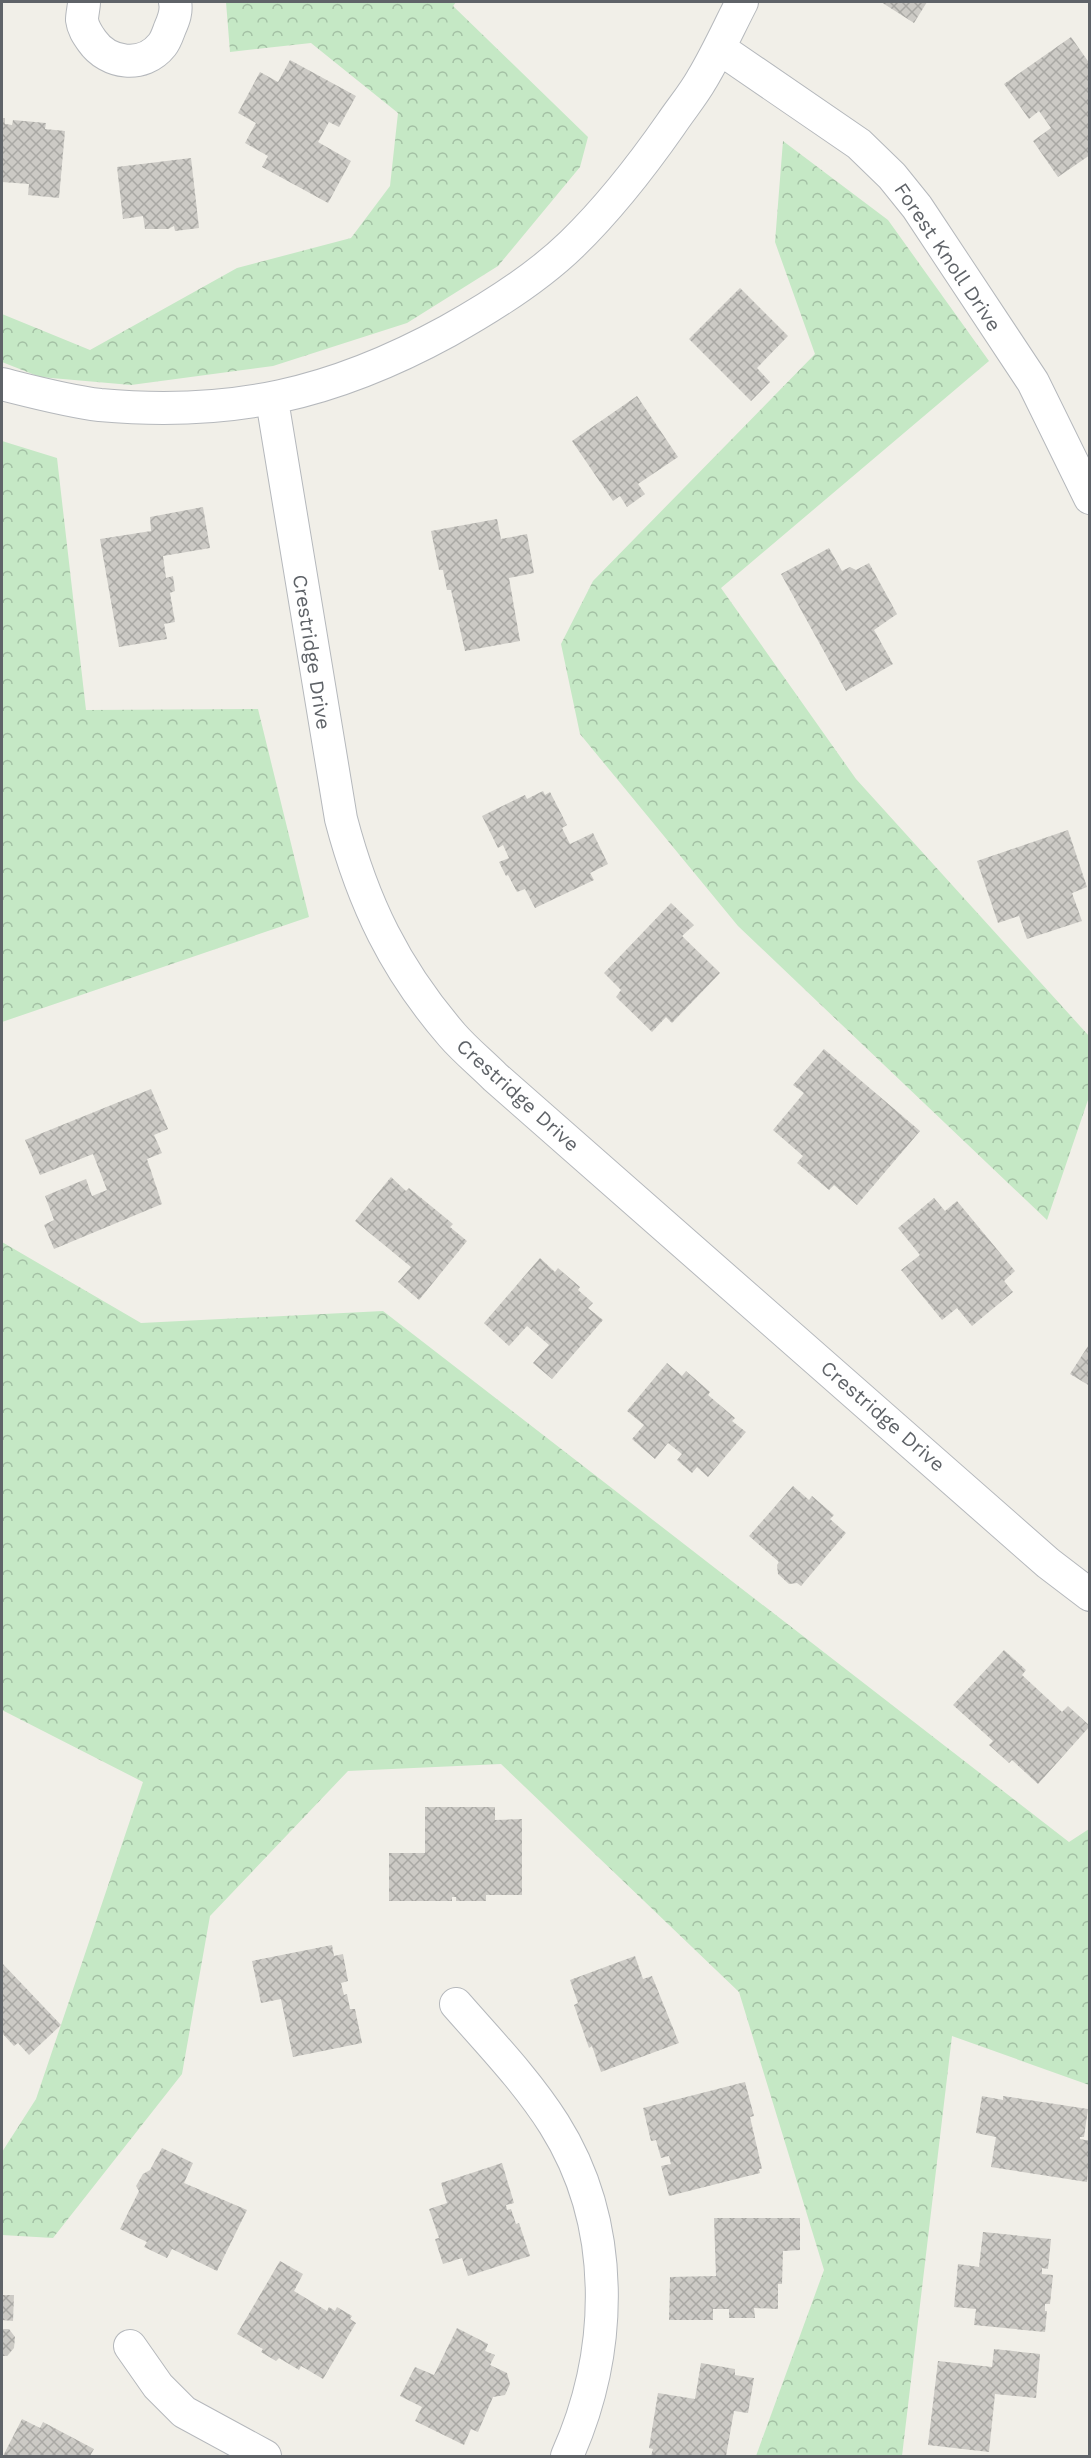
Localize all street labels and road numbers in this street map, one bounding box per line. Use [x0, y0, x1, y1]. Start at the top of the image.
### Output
street label: Forest Knoll Drive [889, 178, 1007, 336]
street label: Crestridge Drive [288, 573, 336, 731]
street label: Crestridge Drive [452, 1034, 584, 1156]
street label: Crestridge Drive [816, 1356, 950, 1476]

